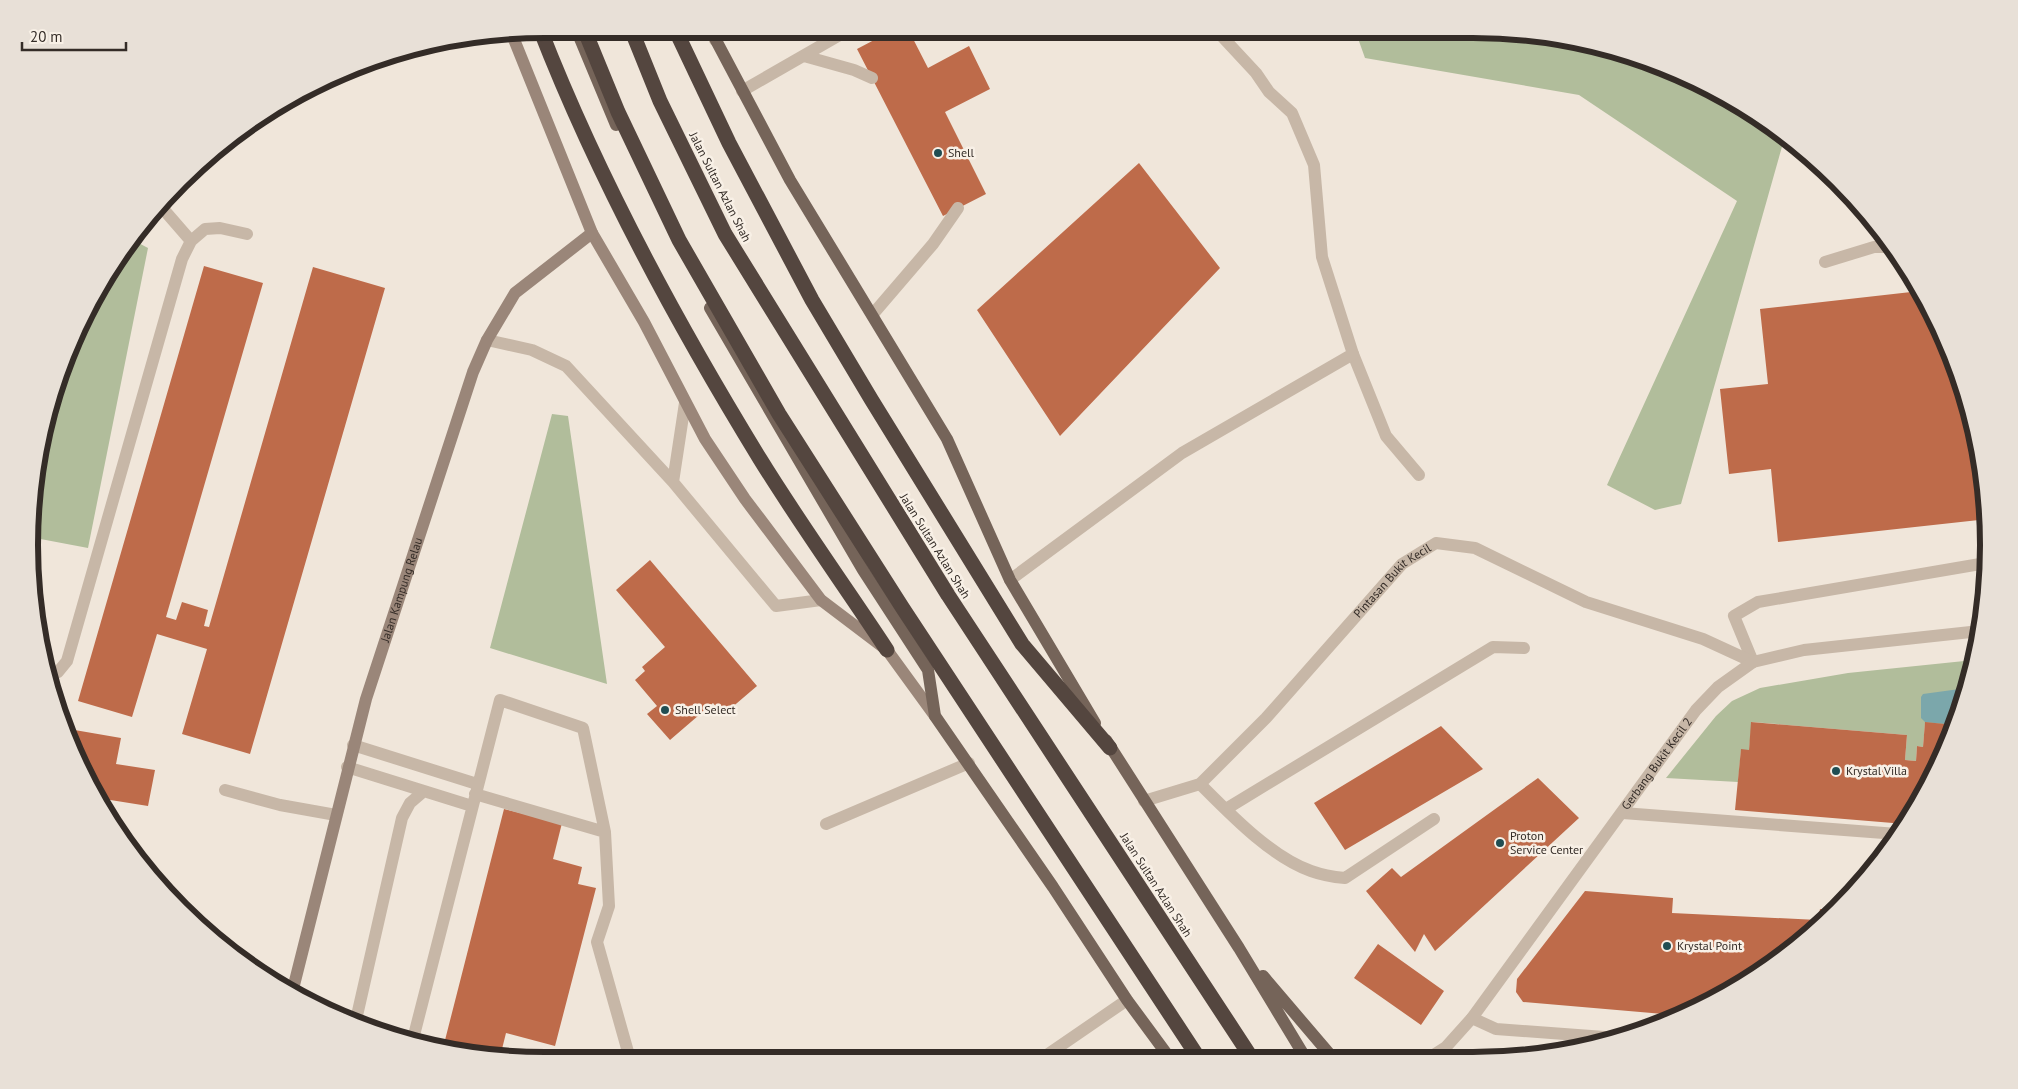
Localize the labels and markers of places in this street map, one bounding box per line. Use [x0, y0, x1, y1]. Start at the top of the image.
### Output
place label: Shell [948, 145, 975, 160]
marker: Shell [932, 147, 944, 159]
place label: Shell Select [675, 702, 736, 717]
marker: Shell Select [659, 704, 671, 716]
place label: Krystal Villa [1846, 763, 1907, 778]
marker: Krystal Villa [1830, 765, 1842, 777]
place label: Proton Service Center [1510, 828, 1583, 857]
marker: Proton Service Center [1494, 837, 1506, 849]
place label: Krystal Point [1677, 938, 1742, 953]
marker: Krystal Point [1661, 940, 1673, 952]

